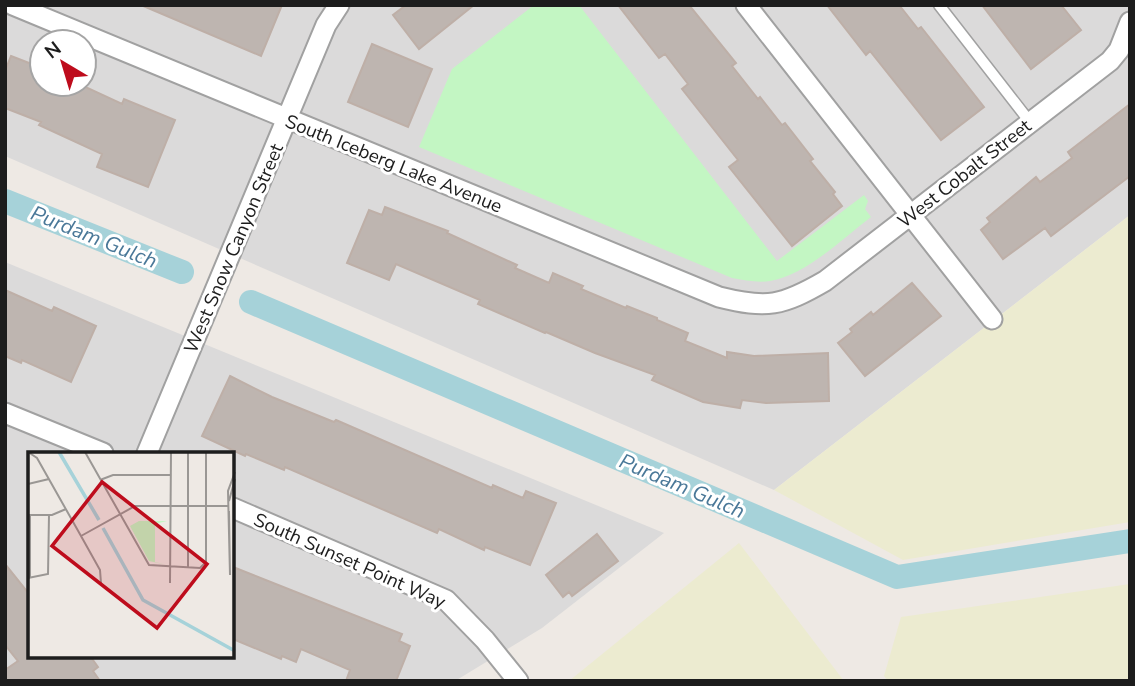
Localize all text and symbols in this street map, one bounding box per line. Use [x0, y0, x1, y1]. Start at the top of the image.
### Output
north arrow [28, 28, 98, 98]
text: N [40, 36, 67, 65]
street label: South Iceberg Lake Avenue [281, 108, 506, 219]
street label: West Cobalt Street [892, 113, 1037, 234]
street label: West Snow Canyon Street [178, 139, 290, 357]
water label: Purdam Gulch [27, 199, 161, 275]
water label: Purdam Gulch [615, 447, 749, 525]
inset map [28, 452, 234, 658]
street label: South Sunset Point Way [249, 507, 450, 615]

